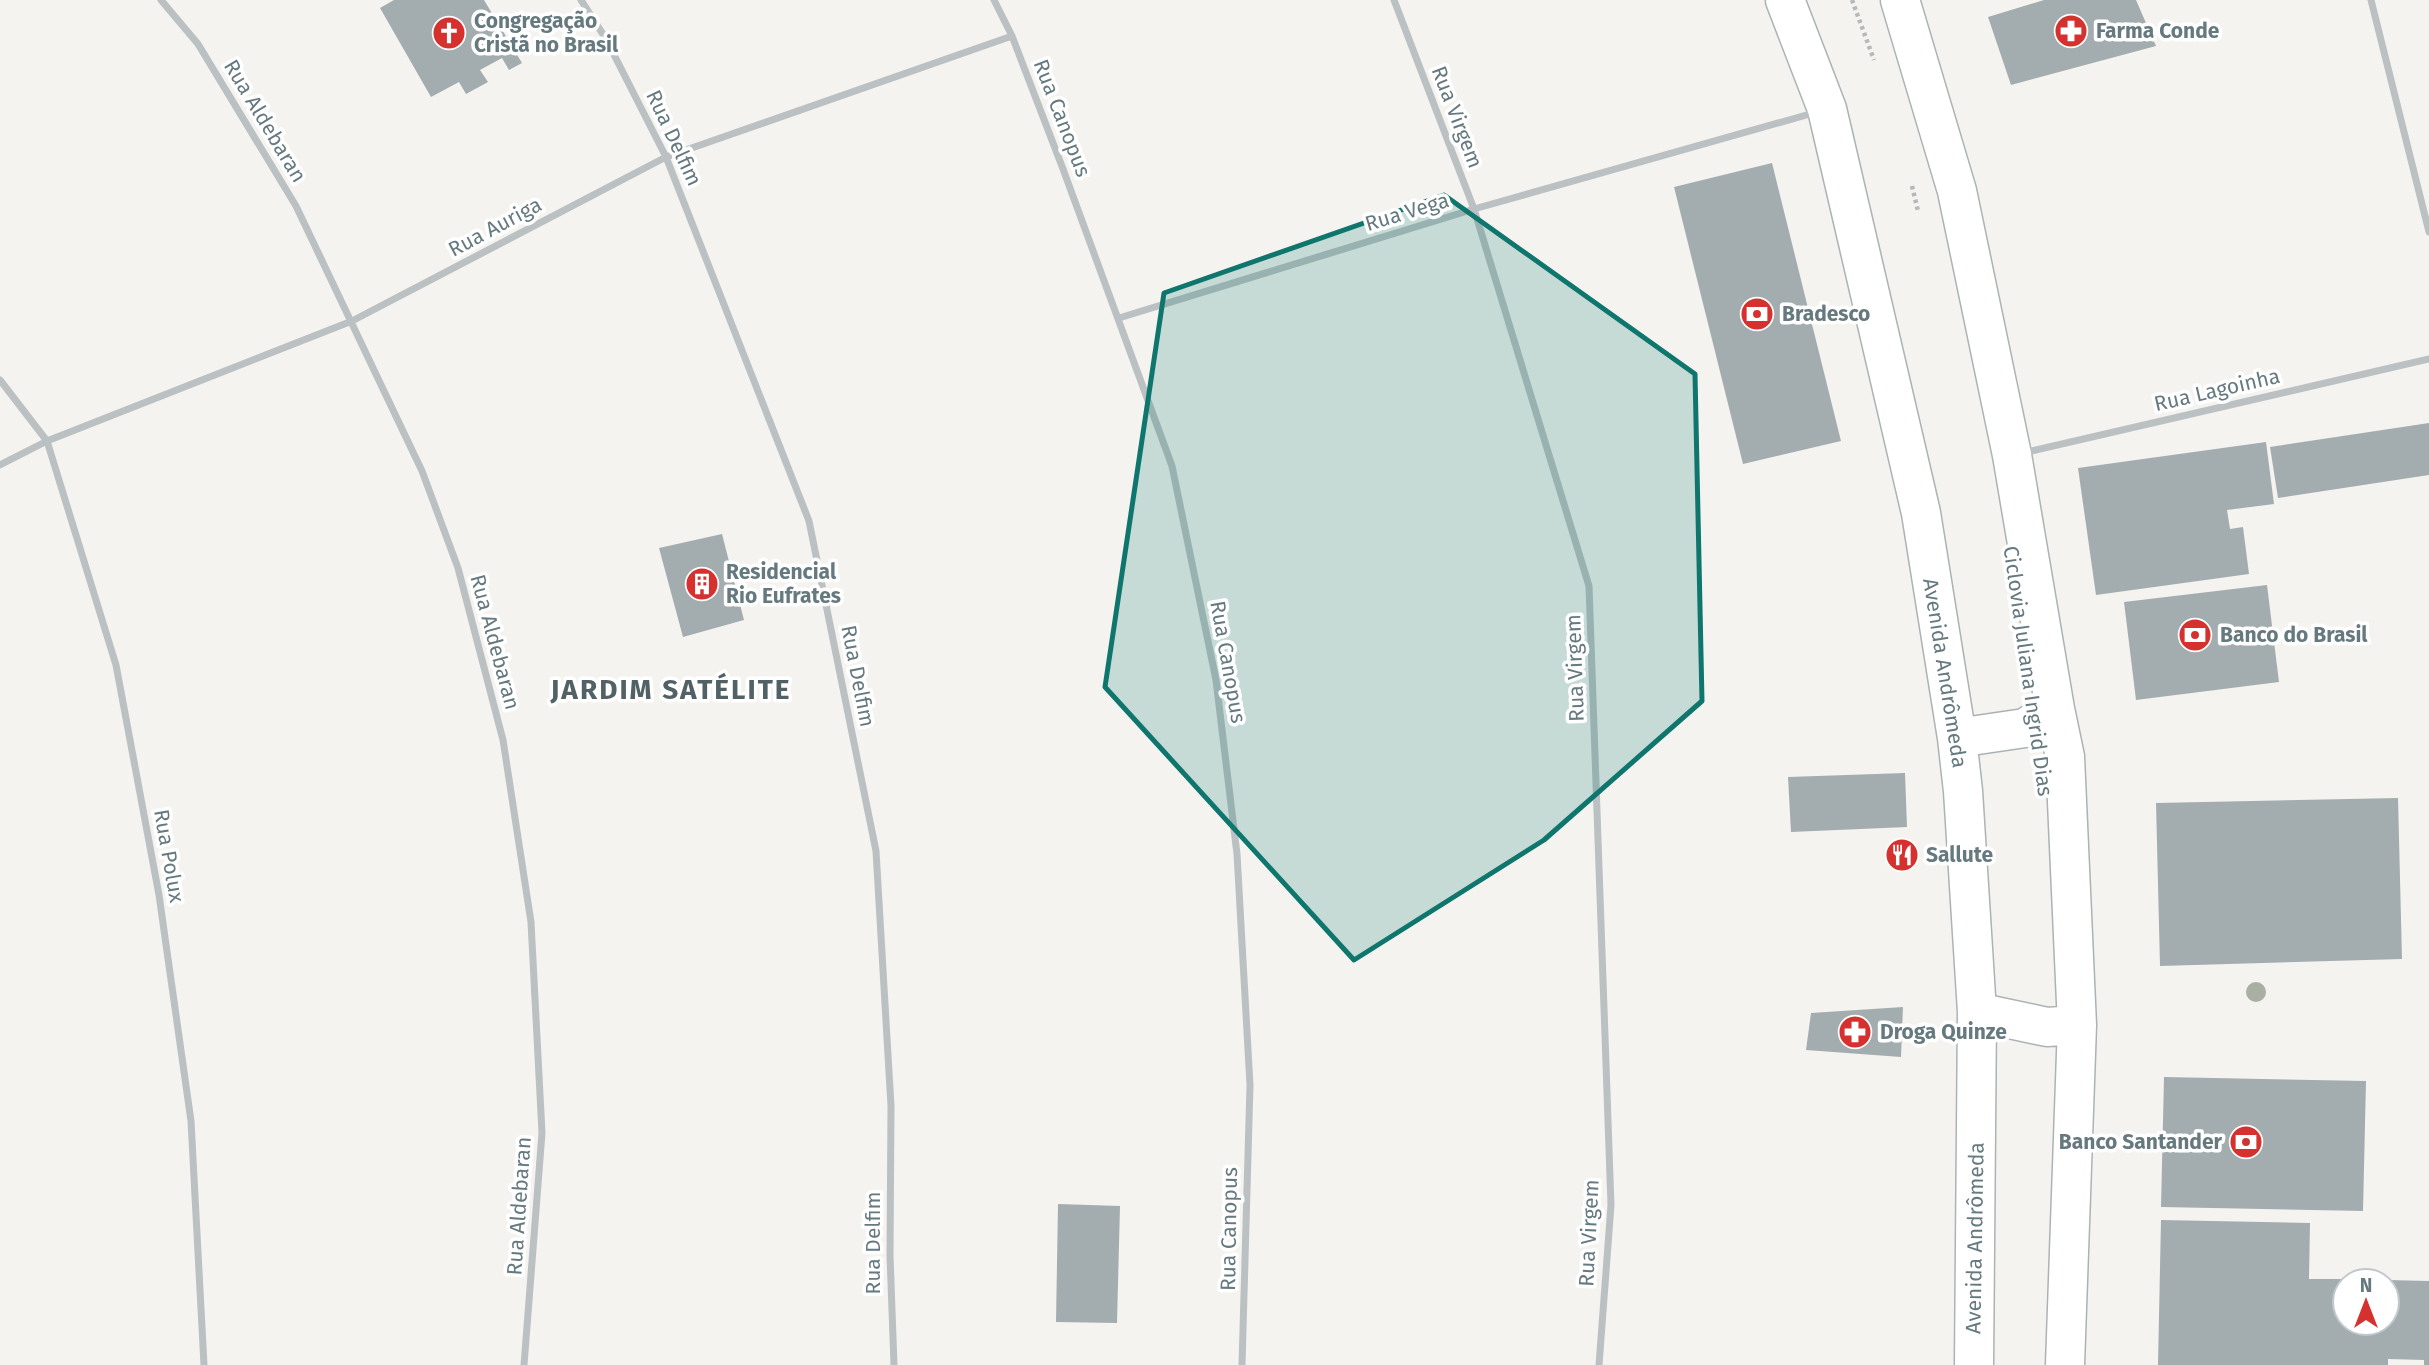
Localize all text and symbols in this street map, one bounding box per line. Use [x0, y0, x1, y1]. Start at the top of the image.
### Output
place label: Congregação Cristã no Brasil [474, 8, 619, 58]
pharmacy icon: Farma Conde [2052, 12, 2090, 50]
church icon: Congregação Cristã no Brasil [430, 14, 468, 52]
place label: Farma Conde [2096, 18, 2220, 44]
street label: Rua Aldebaran [218, 55, 312, 187]
street label: Rua Canopus [1028, 55, 1096, 181]
street label: Rua Virgem [1426, 62, 1488, 172]
street label: Rua Delfim [640, 86, 708, 190]
street label: Rua Vega [1362, 187, 1452, 237]
street label: Rua Auriga [444, 192, 546, 262]
bank icon: Bradesco [1738, 295, 1776, 333]
place label: Bradesco [1782, 301, 1870, 327]
street label: Rua Lagoinha [2152, 363, 2282, 417]
street label: Ciclovia Juliana Ingrid Dias [1998, 544, 2058, 798]
place label: Residencial Rio Eufrates [726, 559, 841, 609]
building icon: Residencial Rio Eufrates [683, 565, 721, 603]
street label: Rua Aldebaran [464, 572, 526, 712]
street label: Avenida Andrômeda [1917, 576, 1973, 770]
street label: Rua Canopus [1204, 599, 1252, 725]
street label: Rua Virgem [1560, 614, 1590, 722]
bank icon: Banco do Brasil [2176, 616, 2214, 654]
place label: Banco do Brasil [2220, 622, 2368, 648]
street label: Rua Delfim [835, 623, 881, 729]
district label: JARDIM SATÉLITE [549, 672, 792, 706]
street label: Rua Polux [148, 807, 190, 905]
restaurant icon: Sallute [1883, 836, 1921, 874]
place label: Sallute [1926, 842, 1994, 868]
pharmacy icon: Droga Quinze [1836, 1013, 1874, 1051]
place label: Droga Quinze [1880, 1019, 2007, 1045]
bank icon: Banco Santander [2227, 1123, 2265, 1161]
place label: Banco Santander [2059, 1129, 2223, 1155]
street label: Rua Aldebaran [501, 1136, 537, 1276]
street label: Avenida Andrômeda [1960, 1142, 1990, 1334]
street label: Rua Canopus [1215, 1167, 1243, 1291]
street label: Rua Virgem [1573, 1179, 1605, 1287]
street label: Rua Delfim [860, 1191, 886, 1295]
north arrow [2331, 1267, 2401, 1337]
text: N [2360, 1274, 2372, 1297]

